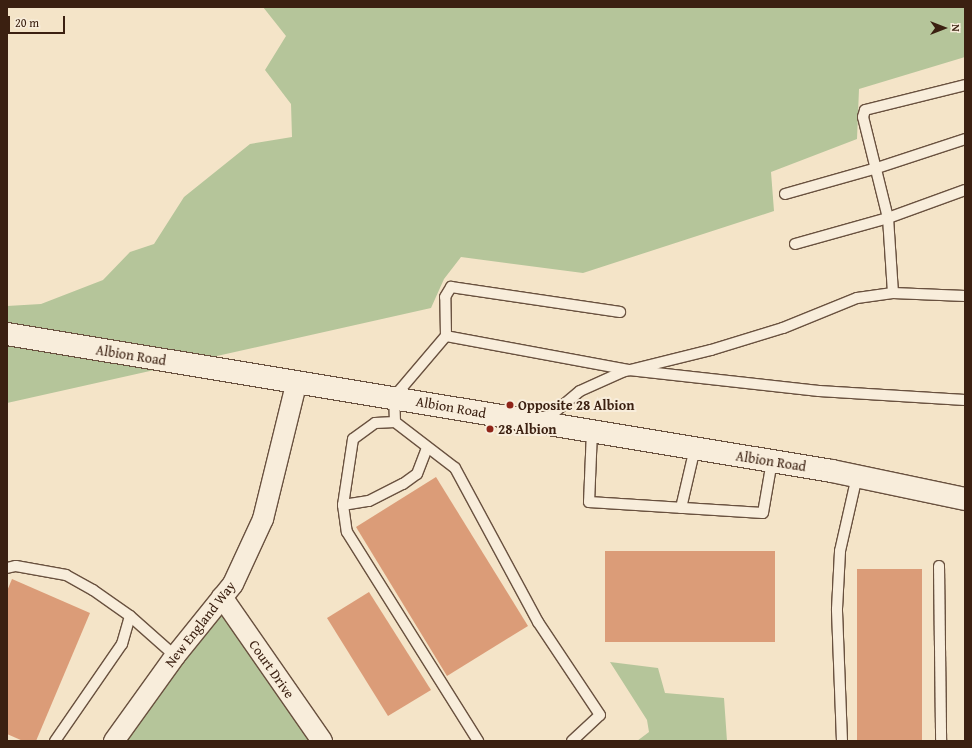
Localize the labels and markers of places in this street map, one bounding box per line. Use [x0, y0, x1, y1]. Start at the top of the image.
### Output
place label: Opposite 28 Albion [518, 397, 634, 413]
marker: Opposite 28 Albion [505, 400, 515, 410]
place label: 28 Albion [498, 421, 557, 437]
marker: 28 Albion [485, 424, 495, 434]

